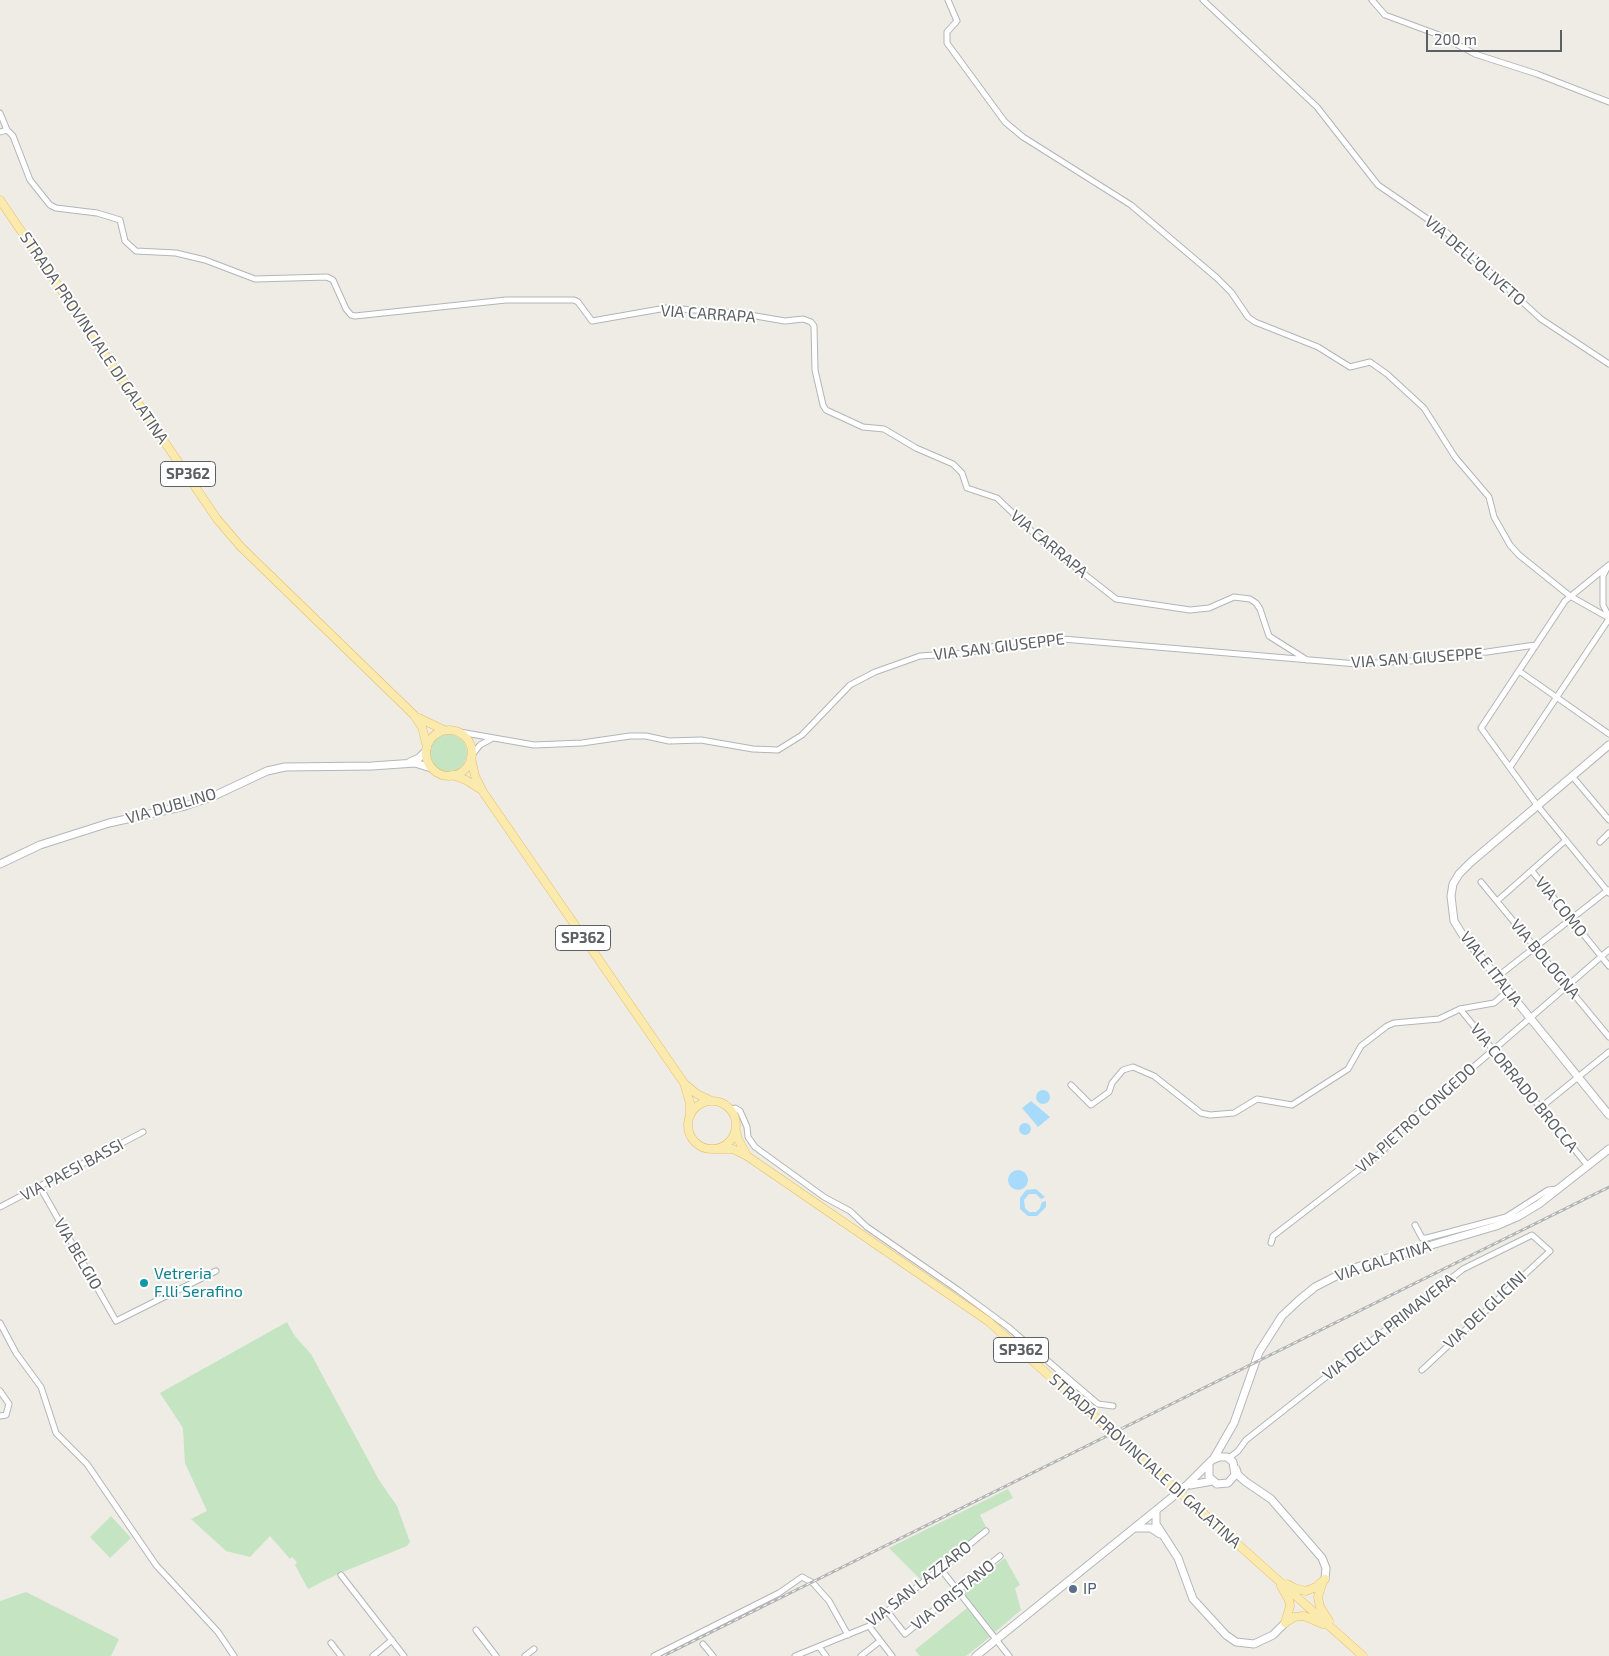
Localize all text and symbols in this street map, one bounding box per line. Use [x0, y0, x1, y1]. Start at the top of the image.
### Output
scale bar [1429, 20, 1565, 52]
text: 200 m [1434, 30, 1477, 48]
street label: VIA DELL'OLIVETO [1421, 212, 1529, 310]
street label: STRADA PROVINCIALE DI GALATINA [16, 228, 172, 448]
street label: VIA CARRAPA [660, 301, 756, 327]
road number: SP362 [160, 462, 216, 486]
street label: VIA CARRAPA [1006, 506, 1092, 582]
street label: VIA SAN GIUSEPPE [932, 629, 1066, 665]
street label: VIA SAN GIUSEPPE [1351, 644, 1483, 672]
street label: VIA DUBLINO [124, 784, 218, 828]
street label: VIA COMO [1531, 873, 1591, 941]
street label: VIA BOLOGNA [1506, 915, 1584, 1003]
road number: SP362 [556, 926, 610, 950]
street label: VIALE ITALIA [1456, 928, 1526, 1010]
street label: VIA CORRADO BROCCA [1466, 1020, 1582, 1156]
street label: VIA PIETRO CONGEDO [1352, 1059, 1480, 1177]
street label: VIA PAESI BASSI [17, 1135, 127, 1205]
street label: VIA BELGIO [50, 1215, 106, 1293]
street label: VIA GALATINA [1333, 1237, 1433, 1285]
place label: Vetreria F.lli Serafino [154, 1264, 243, 1302]
street label: VIA DEI GLICINI [1440, 1267, 1530, 1353]
street label: VIA DELLA PRIMAVERA [1319, 1269, 1459, 1385]
marker: Vetreria F.lli Serafino [138, 1277, 150, 1289]
road number: SP362 [994, 1338, 1048, 1362]
street label: STRADA PROVINCIALE DI GALATINA [1045, 1370, 1245, 1552]
street label: VIA SAN LAZZARO [863, 1537, 975, 1631]
street label: VIA ORISTANO [908, 1556, 998, 1634]
place label: IP [1083, 1579, 1097, 1599]
marker: IP [1067, 1583, 1079, 1595]

